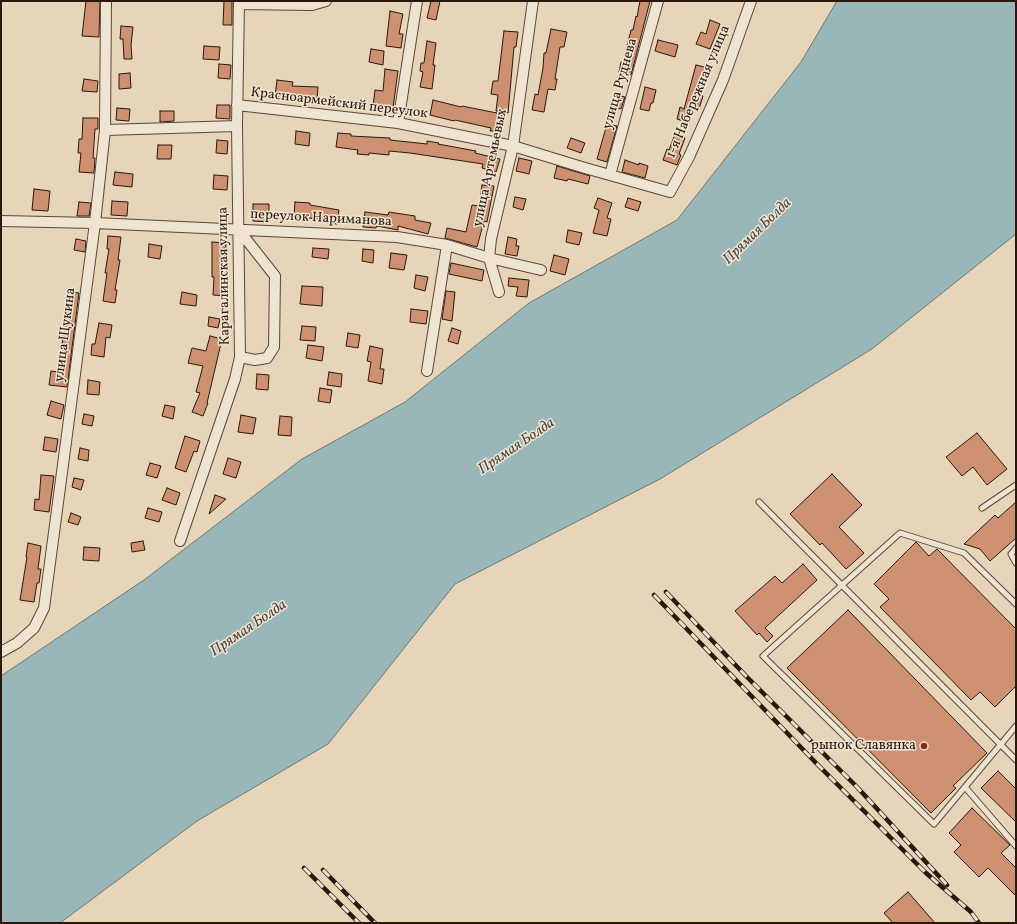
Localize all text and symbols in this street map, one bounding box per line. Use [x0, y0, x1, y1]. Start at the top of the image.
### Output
street label: 1-я Набережная улица [663, 23, 735, 161]
street label: улица Руднева [600, 36, 642, 132]
street label: Красноармейский переулок [249, 85, 429, 123]
street label: улица Артемьевых [470, 107, 512, 229]
water label: Прямая Болда [720, 195, 796, 269]
street label: Карагалинская улица [215, 207, 235, 345]
street label: переулок Нариманова [250, 207, 392, 231]
street label: улица Щукина [52, 287, 80, 383]
water label: Прямая Болда [475, 415, 559, 479]
water label: Прямая Болда [207, 597, 291, 661]
place label: рынок Славянка [811, 738, 916, 754]
marker: рынок Славянка [919, 741, 929, 751]

